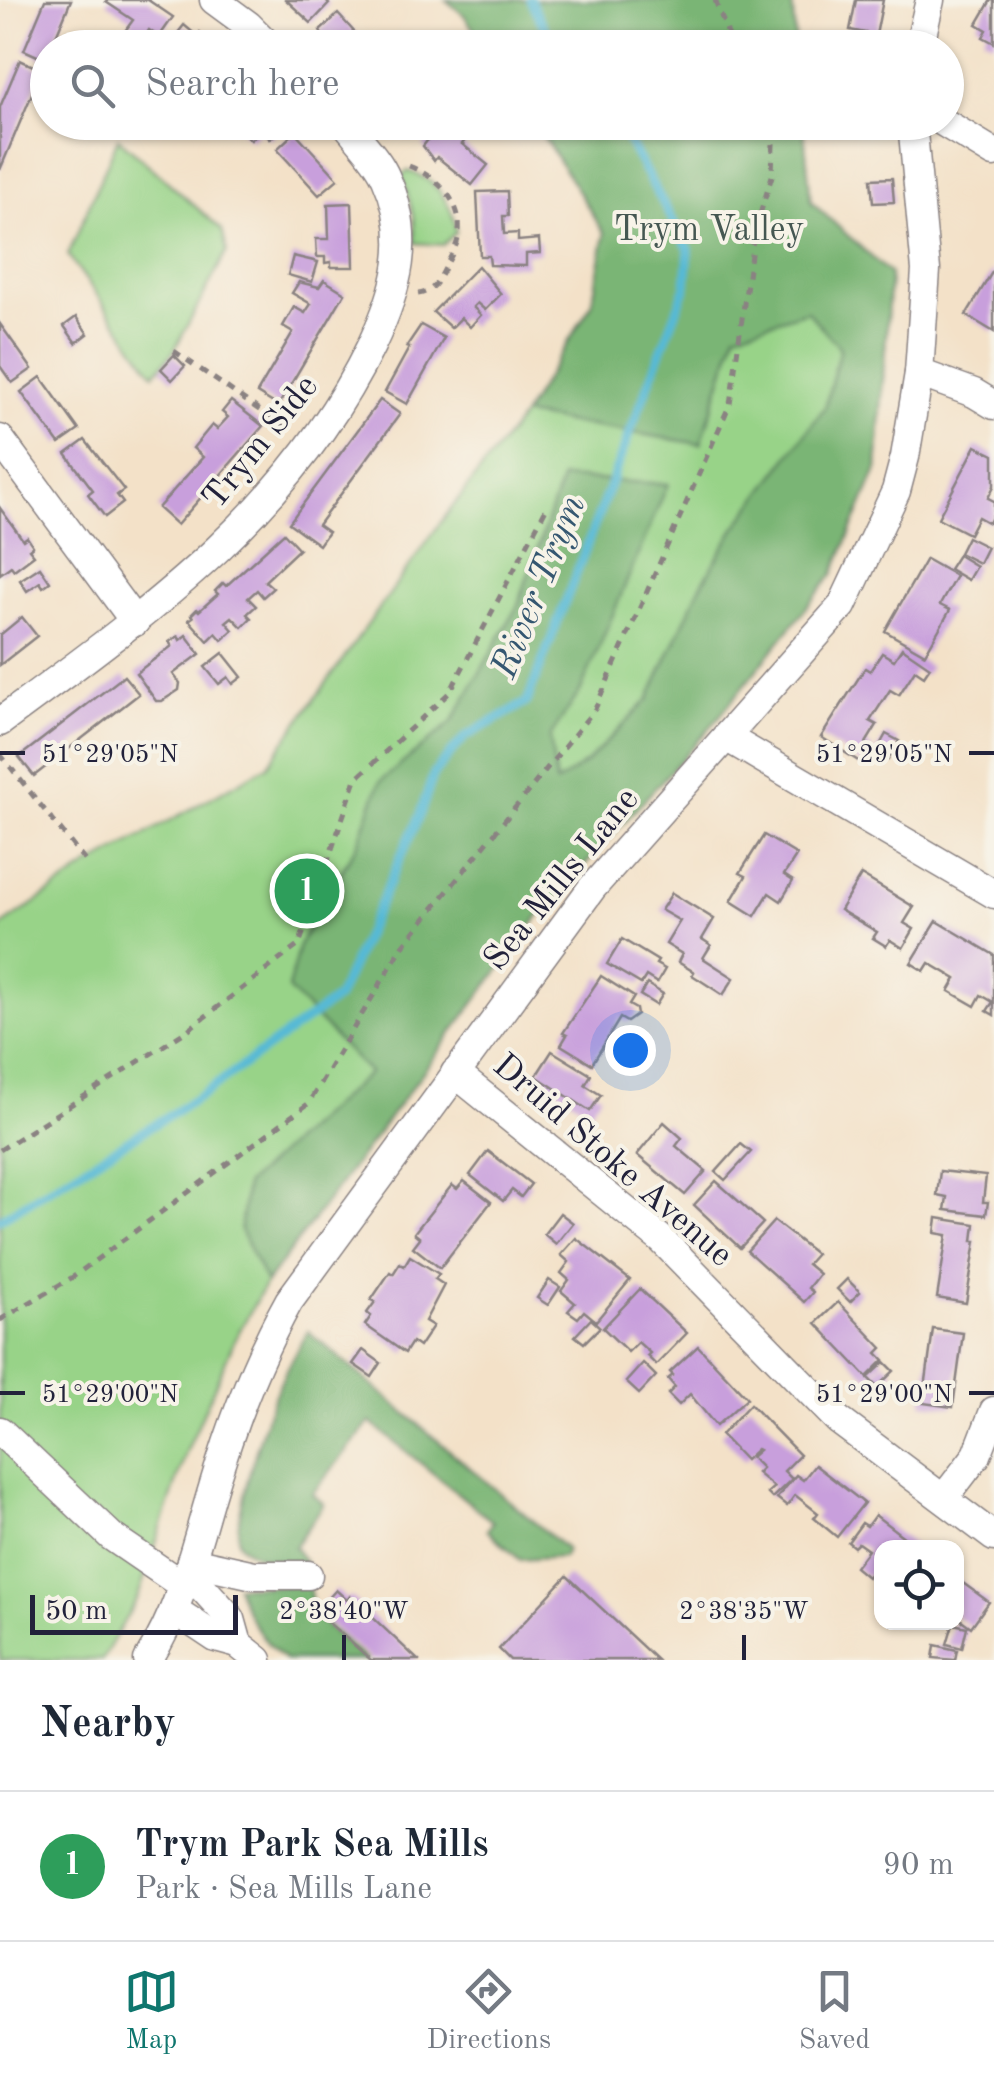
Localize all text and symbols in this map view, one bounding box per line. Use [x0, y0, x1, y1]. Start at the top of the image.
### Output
search box [30, 30, 964, 140]
icon: search [65, 58, 120, 113]
text: Search here [145, 66, 340, 104]
park label: Trym Valley [614, 213, 804, 248]
street label: Trym Side [197, 369, 325, 516]
water label: River Trym [486, 490, 594, 685]
text: 51°29'05"N [42, 743, 178, 768]
text: 51°29'05"N [816, 743, 952, 768]
street label: Sea Mills Lane [478, 782, 646, 977]
pin: 1 [274, 854, 340, 928]
your location [605, 1025, 656, 1076]
street label: Druid Stoke Avenue [486, 1048, 739, 1274]
text: 51°29'00"N [42, 1383, 178, 1408]
text: 51°29'00"N [816, 1383, 952, 1408]
map controls [874, 1540, 964, 1630]
button: locate [874, 1540, 964, 1630]
scale bar [30, 1590, 238, 1634]
text: 50 m [45, 1598, 108, 1626]
text: 2°38'40"W [279, 1600, 409, 1625]
text: 2°38'35"W [679, 1600, 809, 1625]
text: Nearby [40, 1704, 176, 1746]
text: Trym Park Sea Mills [135, 1827, 489, 1865]
text: 1 [63, 1850, 82, 1882]
text: 90 m [883, 1850, 954, 1882]
text: Park · Sea Mills Lane [135, 1874, 432, 1906]
tab: Map [124, 1964, 179, 2059]
tab: Directions [427, 1964, 551, 2059]
tab: Saved [799, 1964, 870, 2059]

